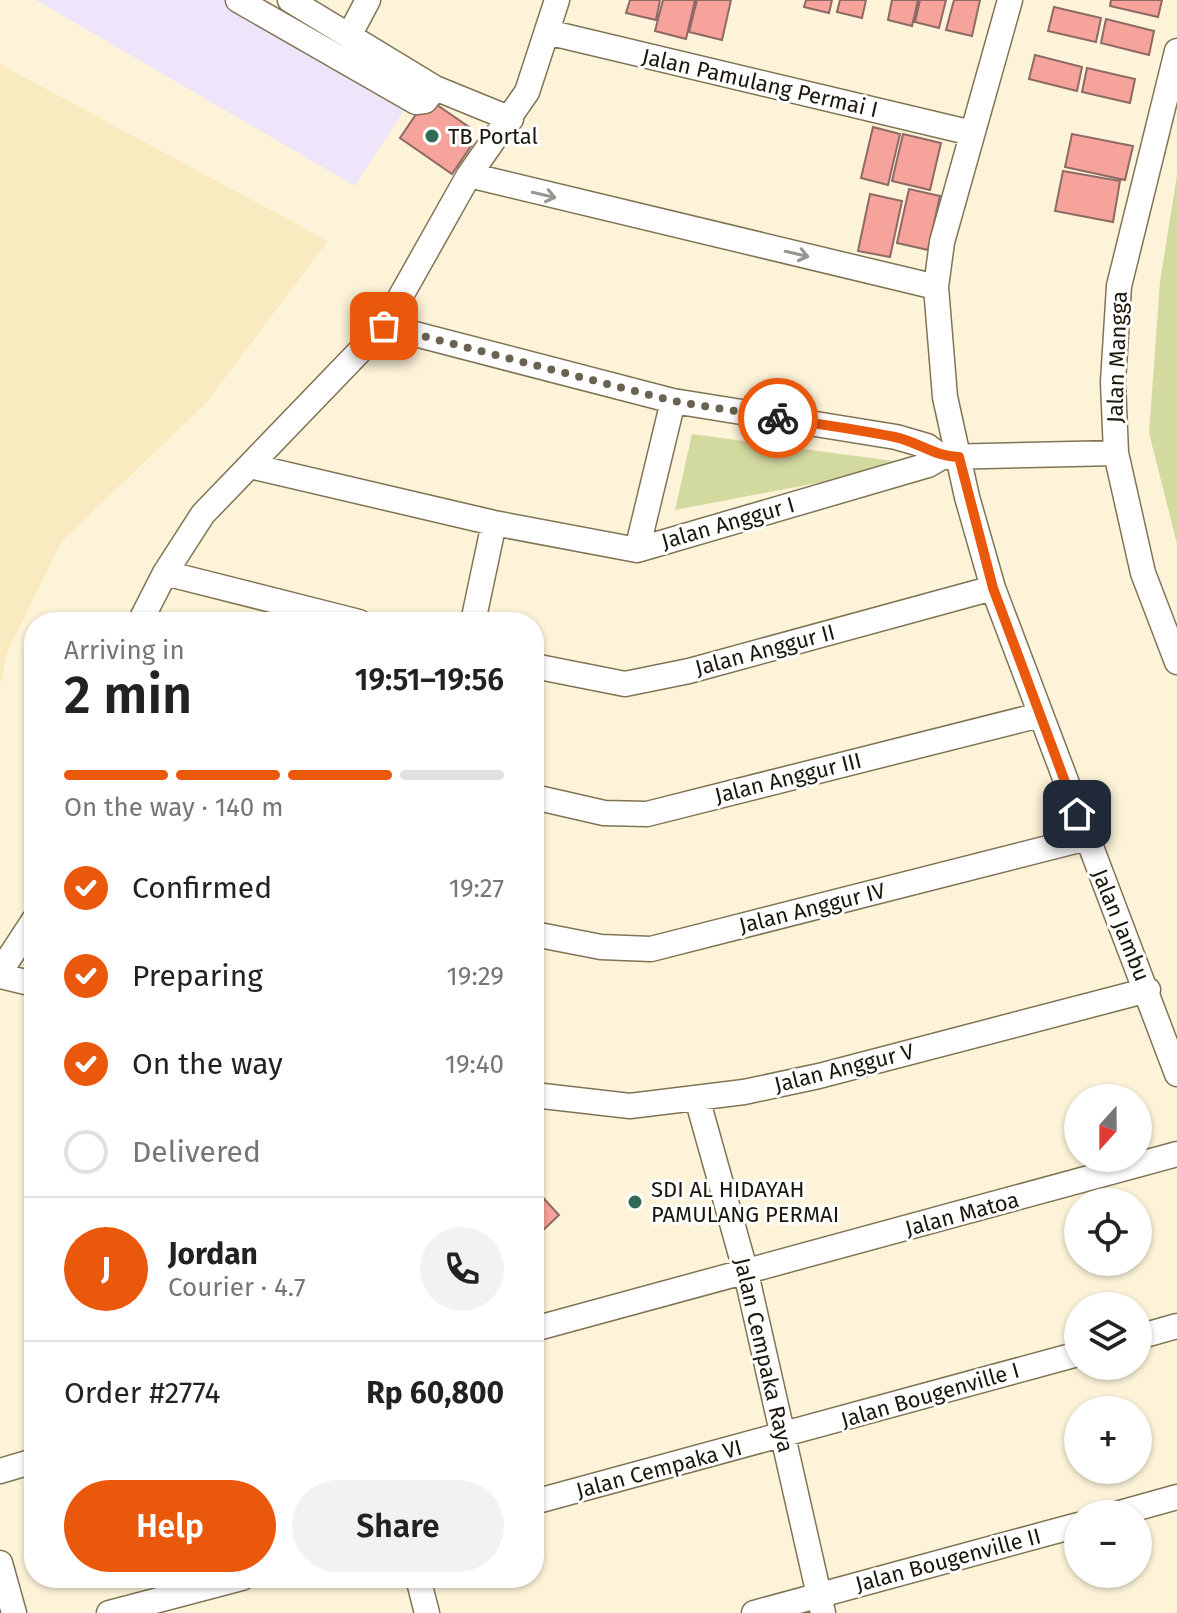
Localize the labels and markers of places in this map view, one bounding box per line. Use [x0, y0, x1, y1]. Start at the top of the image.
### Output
place label: TB Portal [448, 123, 538, 150]
marker: TB Portal [423, 127, 441, 145]
pin [350, 292, 418, 360]
pin [1043, 780, 1111, 848]
place label: SDI AL HIDAYAH PAMULANG PERMAI [651, 1176, 839, 1228]
marker: SDI AL HIDAYAH PAMULANG PERMAI [626, 1193, 644, 1211]

